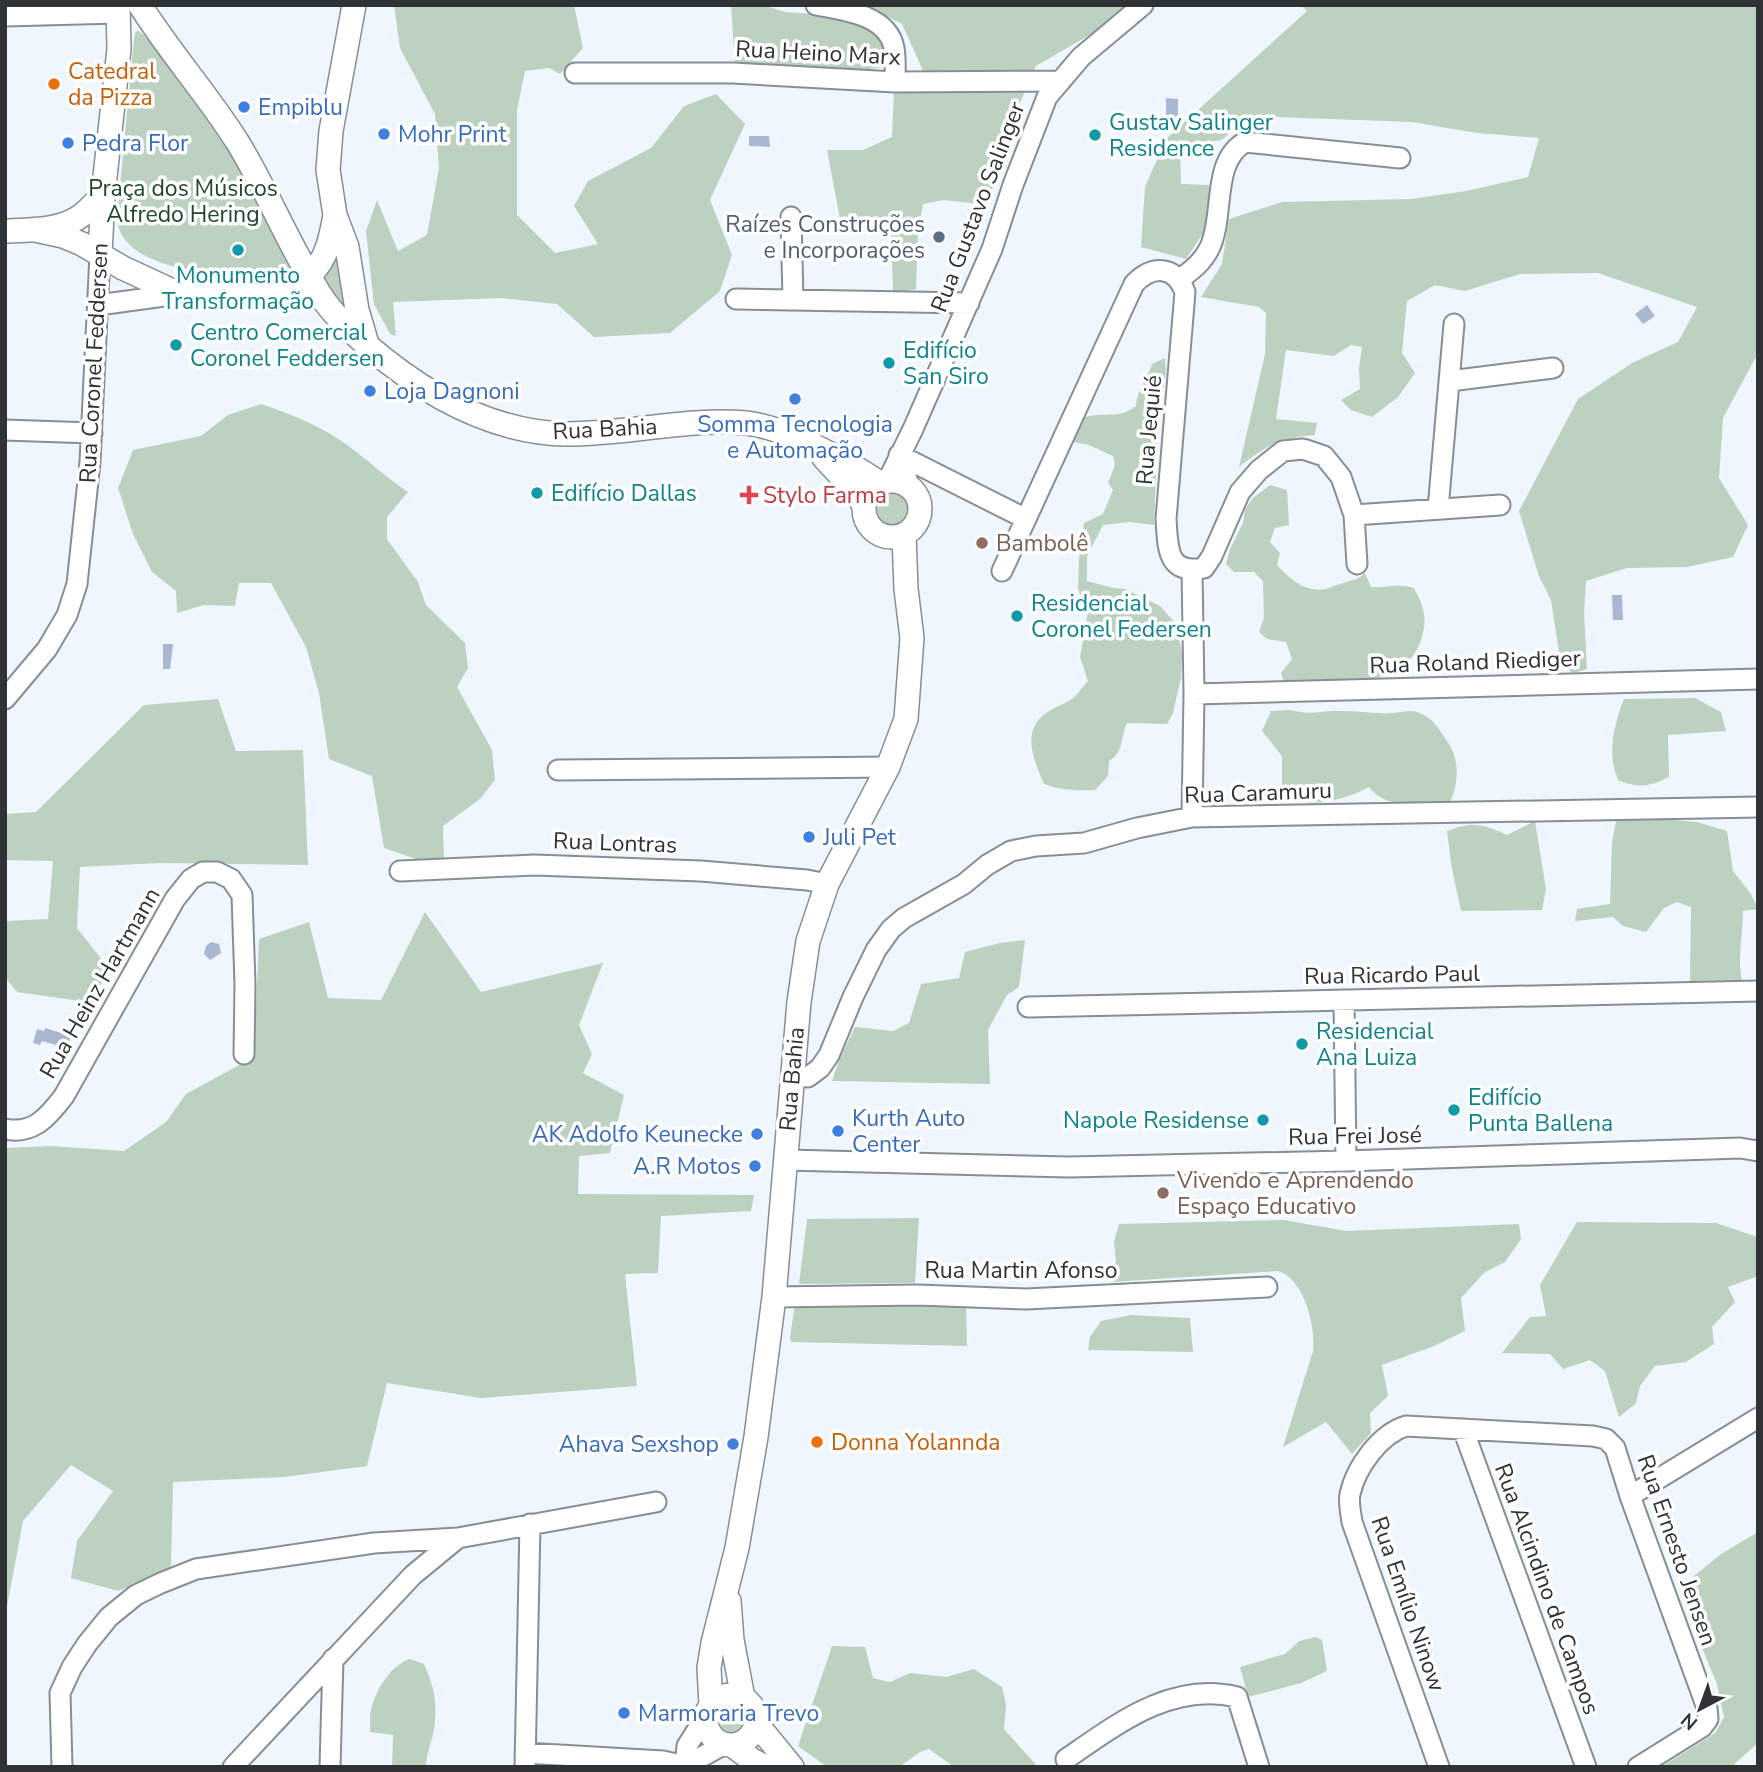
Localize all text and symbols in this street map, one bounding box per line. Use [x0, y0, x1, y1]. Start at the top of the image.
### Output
street label: Rua Heino Marx [735, 33, 901, 73]
place label: Catedral da Pizza [68, 56, 156, 113]
marker: Catedral da Pizza [46, 76, 62, 92]
place label: Empiblu [258, 92, 343, 123]
street label: Rua Gustavo Salinger [924, 97, 1033, 317]
marker: Empiblu [236, 99, 252, 115]
place label: Gustav Salinger Residence [1109, 107, 1274, 164]
place label: Mohr Print [398, 119, 508, 150]
marker: Mohr Print [376, 126, 392, 142]
marker: Gustav Salinger Residence [1087, 127, 1103, 143]
place label: Pedra Flor [82, 128, 189, 159]
marker: Pedra Flor [60, 135, 76, 151]
park label: Praça dos Músicos Alfredo Hering [88, 173, 278, 230]
place label: Raízes Construções e Incorporações [725, 209, 925, 266]
marker: Raízes Construções e Incorporações [931, 229, 947, 245]
street label: Rua Coronel Feddersen [72, 242, 116, 484]
marker: Monumento Transformação [230, 242, 246, 258]
place label: Monumento Transformação [162, 260, 314, 317]
place label: Centro Comercial Coronel Feddersen [190, 317, 384, 374]
place label: Edifício San Siro [903, 335, 989, 392]
marker: Centro Comercial Coronel Feddersen [168, 337, 184, 353]
marker: Edifício San Siro [881, 355, 897, 371]
street label: Rua Jequié [1129, 374, 1169, 486]
place label: Loja Dagnoni [384, 376, 520, 407]
marker: Loja Dagnoni [362, 383, 378, 399]
marker: Somma Tecnologia e Automação [787, 391, 803, 407]
place label: Somma Tecnologia e Automação [697, 409, 893, 466]
street label: Rua Bahia [552, 411, 658, 447]
place label: Edifício Dallas [551, 478, 697, 509]
place label: Stylo Farma [763, 480, 887, 511]
marker: Edifício Dallas [529, 485, 545, 501]
marker: Stylo Farma [741, 487, 757, 503]
place label: Bambolê [996, 528, 1089, 559]
marker: Bambolê [974, 535, 990, 551]
place label: Residencial Coronel Federsen [1031, 588, 1212, 645]
marker: Residencial Coronel Federsen [1009, 608, 1025, 624]
street label: Rua Roland Riediger [1369, 643, 1582, 681]
street label: Rua Caramuru [1184, 775, 1332, 811]
place label: Juli Pet [822, 822, 897, 853]
street label: Rua Lontras [552, 825, 678, 861]
marker: Juli Pet [801, 829, 817, 845]
street label: Rua Heinz Hartmann [33, 882, 167, 1084]
street label: Rua Ricardo Paul [1304, 958, 1480, 992]
place label: Residencial Ana Luiza [1316, 1016, 1434, 1073]
street label: Rua Bahia [772, 1025, 812, 1133]
marker: Residencial Ana Luiza [1294, 1036, 1310, 1052]
place label: Edifício Punta Ballena [1468, 1082, 1613, 1139]
marker: Edifício Punta Ballena [1446, 1102, 1462, 1118]
place label: Kurth Auto Center [852, 1103, 965, 1160]
place label: Napole Residense [1063, 1105, 1249, 1136]
marker: Napole Residense [1255, 1112, 1271, 1128]
place label: AK Adolfo Keunecke [532, 1119, 743, 1150]
street label: Rua Frei José [1288, 1119, 1422, 1153]
marker: Kurth Auto Center [830, 1123, 846, 1139]
marker: AK Adolfo Keunecke [749, 1126, 765, 1142]
place label: A.R Motos [633, 1151, 741, 1182]
marker: A.R Motos [747, 1158, 763, 1174]
place label: Vivendo e Aprendendo Espaço Educativo [1176, 1165, 1414, 1222]
marker: Vivendo e Aprendendo Espaço Educativo [1155, 1185, 1171, 1201]
street label: Rua Martin Afonso [924, 1255, 1118, 1286]
place label: Donna Yolannda [831, 1427, 1001, 1458]
place label: Ahava Sexshop [559, 1429, 719, 1460]
marker: Donna Yolannda [809, 1434, 825, 1450]
marker: Ahava Sexshop [725, 1436, 741, 1452]
street label: Rua Ernesto Jensen [1630, 1450, 1724, 1650]
street label: Rua Alcindino de Campos [1487, 1459, 1607, 1719]
street label: Rua Emílio Ninow [1363, 1512, 1453, 1696]
north arrow [1665, 1674, 1735, 1744]
place label: Marmoraria Trevo [638, 1698, 819, 1729]
marker: Marmoraria Trevo [616, 1705, 632, 1721]
text: N [1676, 1707, 1703, 1736]

